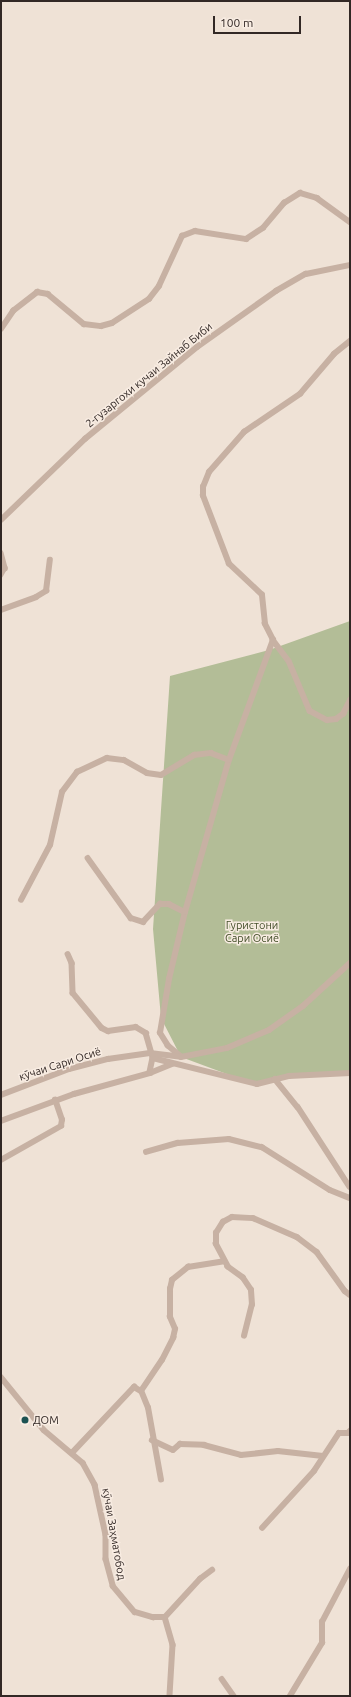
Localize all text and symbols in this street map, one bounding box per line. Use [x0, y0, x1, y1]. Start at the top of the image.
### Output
scale bar [215, 8, 303, 34]
text: 100 m [220, 16, 253, 29]
street label: 2-гузаргохи кучаи Зайнаб Биби [83, 320, 215, 430]
park label: Гуристони Сари Осиё [225, 919, 279, 945]
street label: кӯчаи Сари Осиё [17, 1045, 103, 1083]
place label: ДОМ [33, 1413, 59, 1427]
marker: ДОМ [20, 1415, 30, 1425]
street label: кӯчаи Заҳматобод [99, 1487, 129, 1581]

